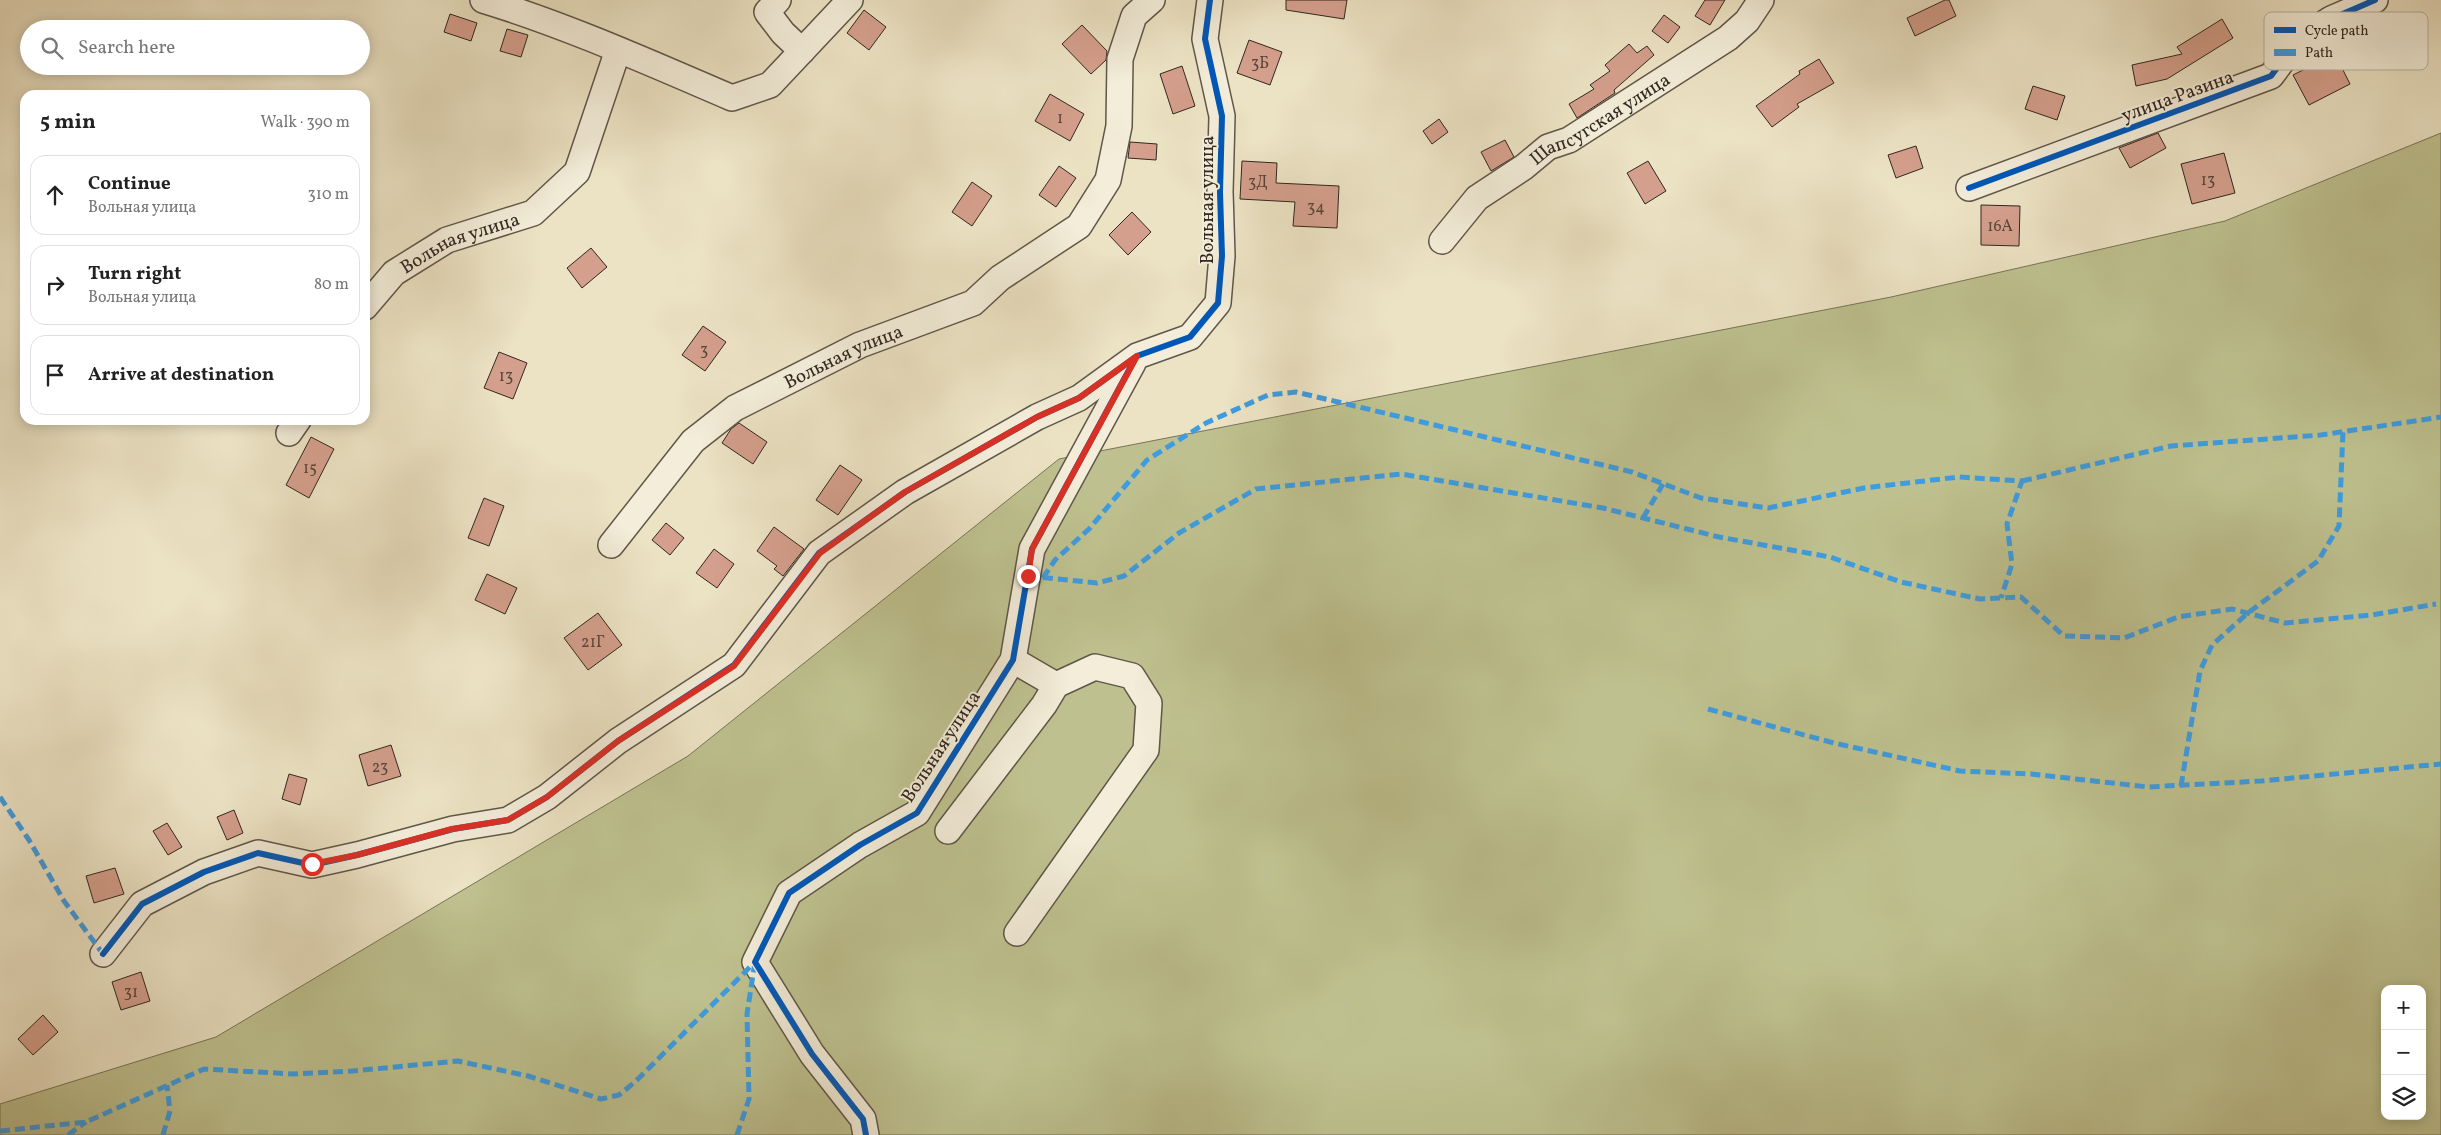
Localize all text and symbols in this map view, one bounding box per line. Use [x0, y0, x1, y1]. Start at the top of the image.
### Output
legend [2264, 12, 2428, 70]
search box [20, 20, 370, 75]
text: Cycle path [2305, 22, 2369, 41]
icon: search [38, 34, 66, 62]
text: Search here [78, 35, 175, 61]
text: Path [2305, 44, 2333, 63]
house number: 3Б [1251, 53, 1269, 75]
street label: улица Разина [2118, 64, 2238, 129]
street label: Шапсугская улица [1525, 67, 1676, 172]
text: 5 min [40, 108, 96, 137]
house number: 1 [1057, 108, 1063, 130]
text: Walk · 390 m [261, 112, 350, 134]
street label: Вольная улица [1195, 136, 1221, 264]
house number: 13 [2201, 170, 2215, 192]
text: Continue [88, 171, 171, 197]
house number: 3Д [1248, 172, 1268, 194]
icon: ahead [41, 181, 69, 209]
text: 310 m [308, 184, 349, 206]
text: Вольная улица [88, 197, 196, 219]
house number: 34 [1307, 197, 1325, 219]
street label: Вольная улица [396, 207, 523, 281]
house number: 16А [1987, 216, 2013, 238]
text: Turn right [88, 261, 181, 287]
icon: right [41, 271, 69, 299]
text: 80 m [314, 274, 349, 296]
text: Вольная улица [88, 287, 196, 309]
street label: Вольная улица [780, 319, 907, 396]
house number: 3 [700, 340, 708, 362]
icon: arrive [41, 361, 69, 389]
text: Arrive at destination [88, 362, 274, 388]
house number: 13 [499, 366, 513, 388]
house number: 15 [303, 458, 317, 480]
route end [1017, 565, 1040, 588]
house number: 21Г [581, 632, 605, 654]
street label: Вольная улица [896, 686, 988, 808]
house number: 23 [372, 757, 388, 779]
route start [301, 853, 324, 876]
house number: 31 [124, 982, 138, 1004]
map controls [2381, 985, 2426, 1120]
button: + [2381, 985, 2426, 1030]
button: − [2381, 1030, 2426, 1075]
button: layers [2381, 1075, 2426, 1120]

